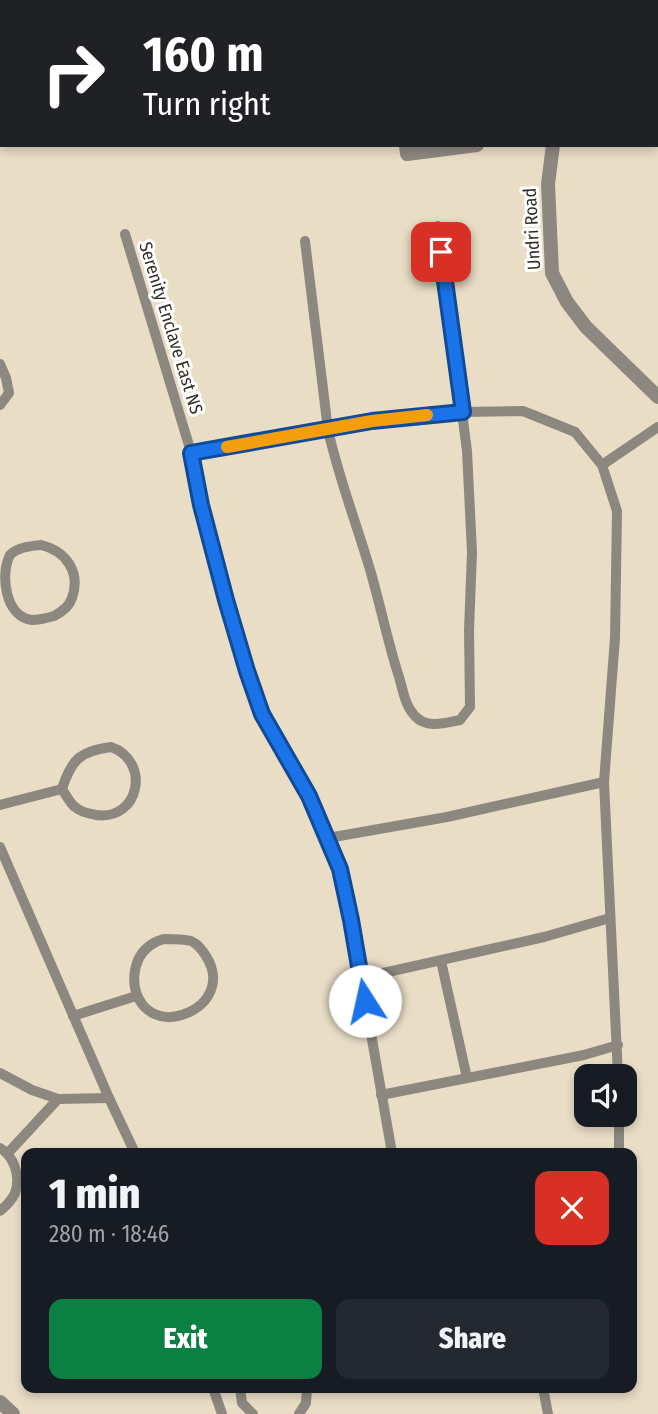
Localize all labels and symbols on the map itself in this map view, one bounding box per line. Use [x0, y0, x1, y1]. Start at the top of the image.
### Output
street label: Undri Road [519, 187, 545, 271]
pin [411, 222, 471, 282]
street label: Serenity Enclave East NS [134, 239, 208, 417]
position arrow [328, 964, 402, 1038]

